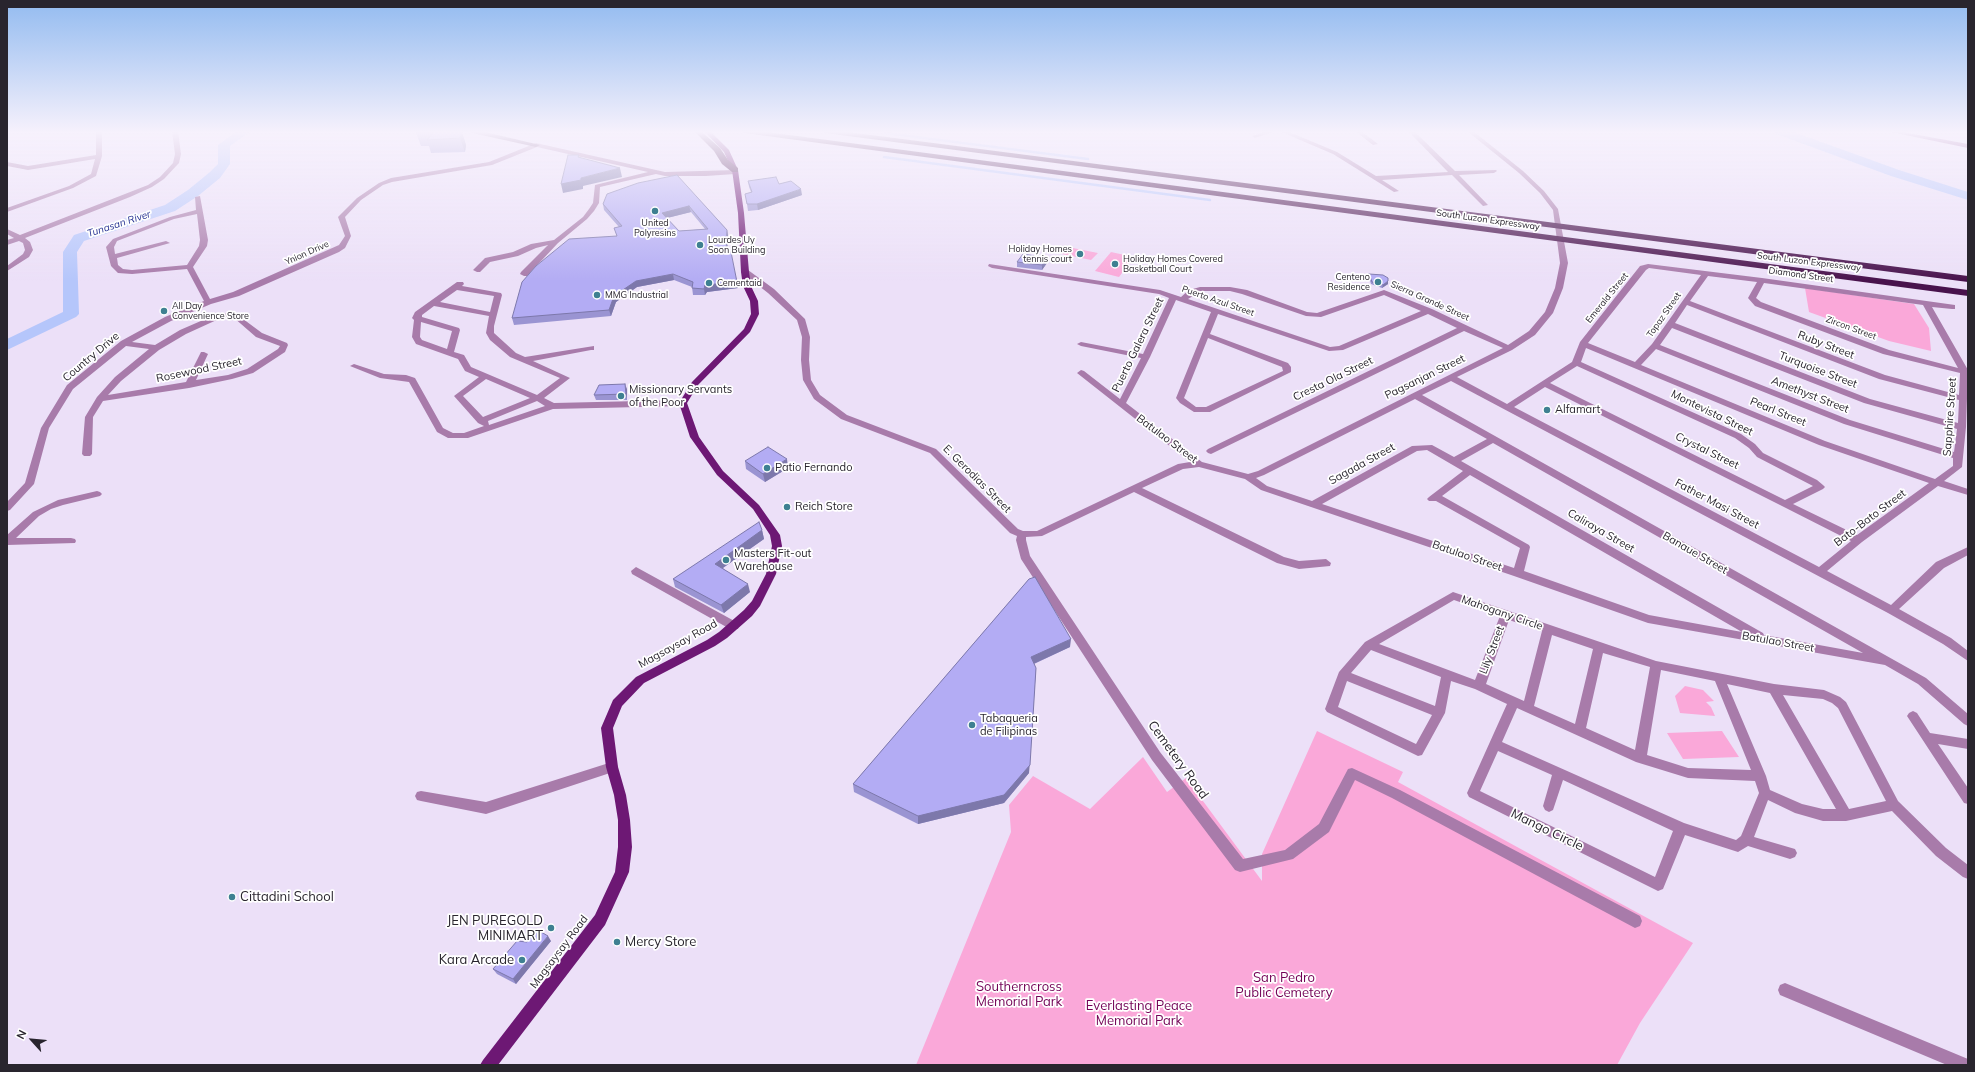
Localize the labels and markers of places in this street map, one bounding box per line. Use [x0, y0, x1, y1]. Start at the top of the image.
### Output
marker: United Polyresins [650, 206, 660, 216]
place label: United Polyresins [634, 218, 676, 239]
place label: Lourdes Uy Soon Building [708, 235, 765, 256]
marker: Lourdes Uy Soon Building [695, 240, 705, 250]
place label: Holiday Homes tennis court [1009, 244, 1072, 265]
marker: Holiday Homes tennis court [1075, 249, 1085, 259]
place label: Holiday Homes Covered Basketball Court [1123, 254, 1223, 275]
marker: Holiday Homes Covered Basketball Court [1110, 259, 1120, 269]
place label: Centeno Residence [1328, 272, 1370, 293]
marker: Centeno Residence [1373, 277, 1383, 287]
marker: Cementaid [704, 278, 714, 288]
place label: Cementaid [717, 278, 762, 288]
marker: MMG Industrial [592, 290, 602, 300]
place label: MMG Industrial [605, 290, 668, 300]
place label: All Day Convenience Store [172, 301, 249, 322]
marker: All Day Convenience Store [159, 306, 169, 316]
place label: Missionary Servants of the Poor [629, 383, 732, 409]
marker: Missionary Servants of the Poor [616, 391, 626, 401]
place label: Alfamart [1555, 403, 1600, 417]
marker: Alfamart [1542, 405, 1552, 415]
place label: Patio Fernando [775, 461, 852, 475]
marker: Patio Fernando [762, 463, 772, 473]
place label: Reich Store [795, 500, 853, 514]
marker: Reich Store [782, 502, 792, 512]
place label: Masters Fit-out Warehouse [734, 547, 811, 573]
marker: Masters Fit-out Warehouse [721, 555, 731, 565]
place label: Tabaqueria de Filipinas [980, 712, 1038, 738]
marker: Tabaqueria de Filipinas [967, 720, 977, 730]
place label: Cittadini School [240, 889, 334, 905]
marker: Cittadini School [227, 892, 237, 902]
place label: JEN PUREGOLD MINIMART [447, 913, 543, 944]
marker: JEN PUREGOLD MINIMART [546, 923, 556, 933]
place label: Mercy Store [625, 934, 696, 950]
marker: Mercy Store [612, 937, 622, 947]
place label: Kara Arcade [439, 952, 514, 968]
marker: Kara Arcade [517, 955, 527, 965]

